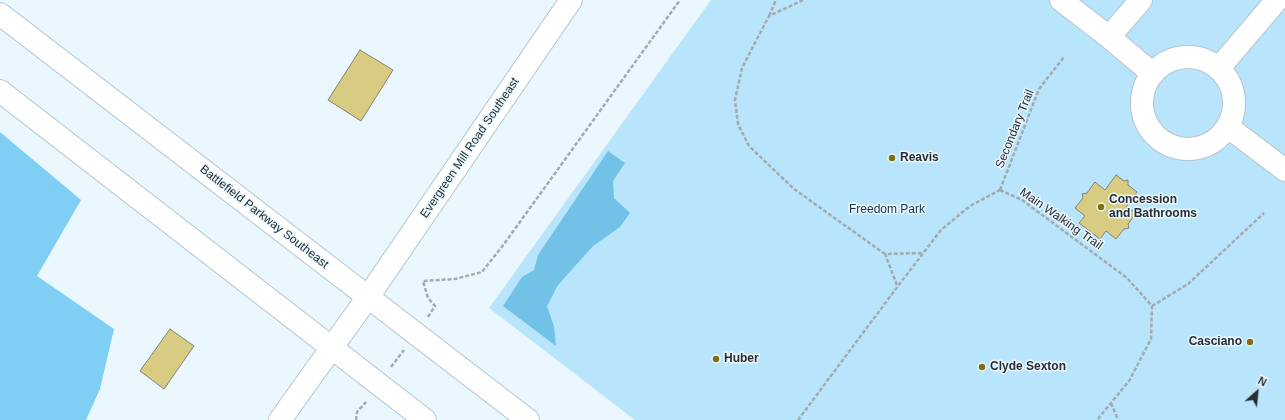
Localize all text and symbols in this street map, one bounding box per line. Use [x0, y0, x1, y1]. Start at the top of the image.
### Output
street label: Evergreen Mill Road Southeast [418, 75, 522, 221]
street label: Secondary Trail [993, 88, 1037, 170]
place label: Reavis [900, 151, 939, 165]
marker: Reavis [887, 153, 897, 163]
street label: Battlefield Parkway Southeast [197, 162, 331, 272]
street label: Main Walking Trail [1017, 185, 1105, 253]
place label: Concession and Bathrooms [1109, 193, 1197, 221]
marker: Concession and Bathrooms [1096, 202, 1106, 212]
park label: Freedom Park [849, 203, 925, 217]
place label: Casciano [1189, 335, 1242, 349]
marker: Casciano [1245, 337, 1255, 347]
place label: Huber [724, 352, 759, 366]
marker: Huber [711, 354, 721, 364]
place label: Clyde Sexton [990, 360, 1066, 374]
marker: Clyde Sexton [977, 362, 987, 372]
north arrow [1237, 372, 1277, 412]
text: N [1256, 374, 1269, 388]

